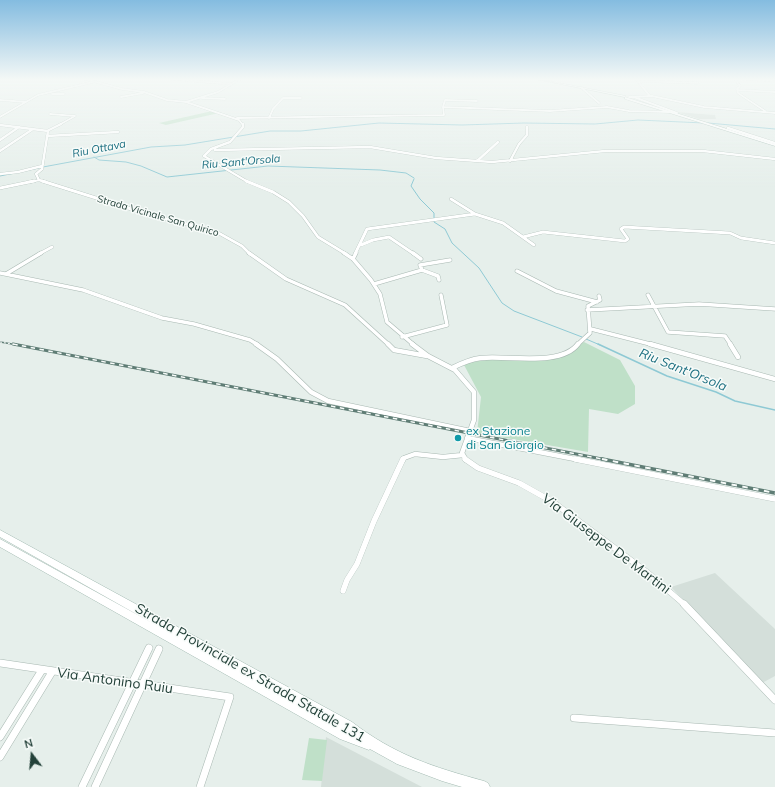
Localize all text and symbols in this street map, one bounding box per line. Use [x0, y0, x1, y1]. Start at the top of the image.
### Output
water label: Riu Ottava [71, 137, 127, 161]
water label: Riu Sant'Orsola [201, 152, 281, 172]
street label: Strada Vicinale San Quirico [96, 193, 220, 239]
water label: Riu Sant'Orsola [637, 345, 729, 395]
place label: ex Stazione di San Giorgio [466, 424, 544, 452]
marker: ex Stazione di San Giorgio [453, 433, 463, 443]
street label: Via Giuseppe De Martini [538, 490, 674, 598]
street label: Strada Provinciale ex Strada Statale 131 [132, 600, 368, 746]
street label: Via Antonino Ruiu [56, 665, 174, 697]
north arrow [12, 735, 52, 775]
text: N [23, 736, 35, 751]

